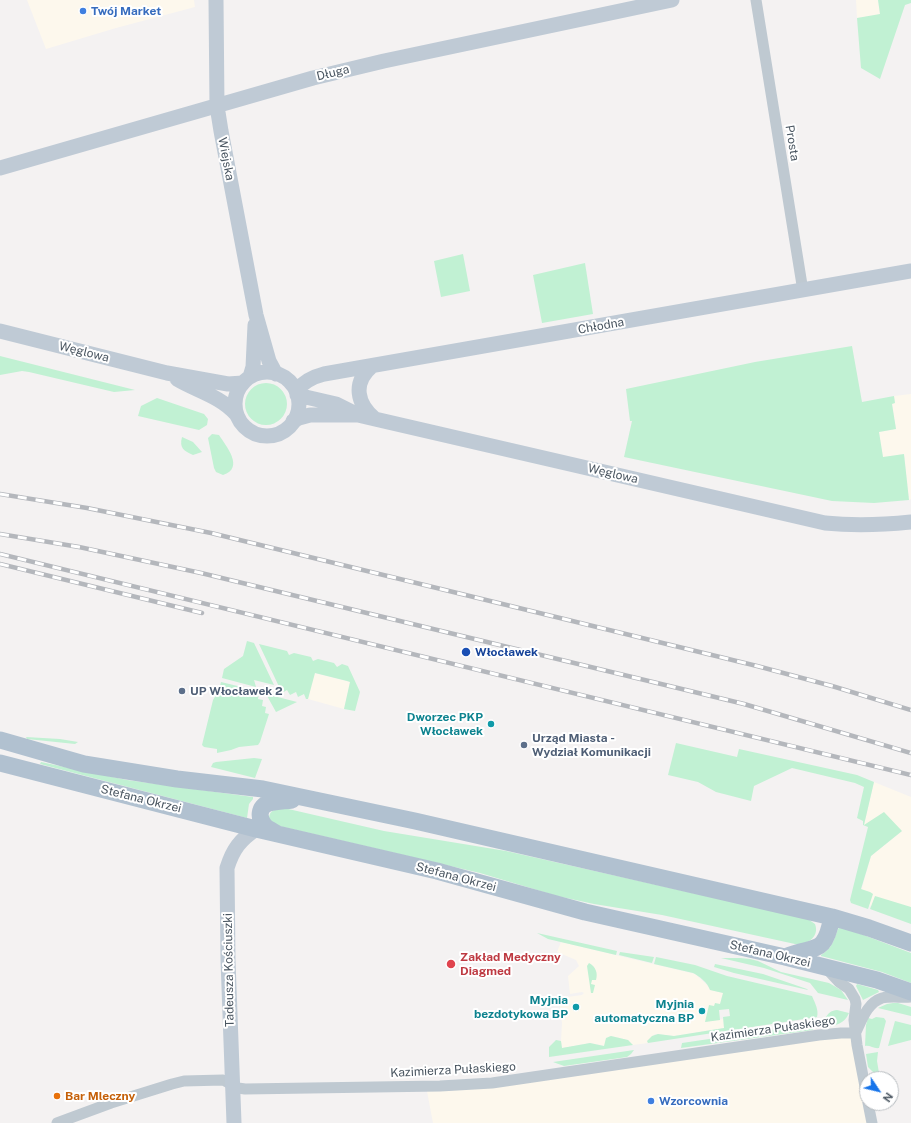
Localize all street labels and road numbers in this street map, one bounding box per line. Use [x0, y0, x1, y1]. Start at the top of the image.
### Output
street label: Długa [315, 62, 351, 84]
street label: Prosta [782, 124, 802, 162]
street label: Wiejska [215, 136, 237, 182]
street label: Chłodna [577, 315, 625, 337]
street label: Węglowa [58, 339, 110, 365]
street label: Węglowa [587, 461, 639, 487]
street label: Stefana Okrzei [99, 782, 183, 816]
street label: Stefana Okrzei [414, 859, 498, 895]
street label: Tadeusza Kościuszki [221, 913, 237, 1027]
street label: Stefana Okrzei [728, 938, 812, 970]
street label: Kazimierza Pułaskiego [710, 1013, 836, 1045]
street label: Kazimierza Pułaskiego [390, 1060, 516, 1080]

